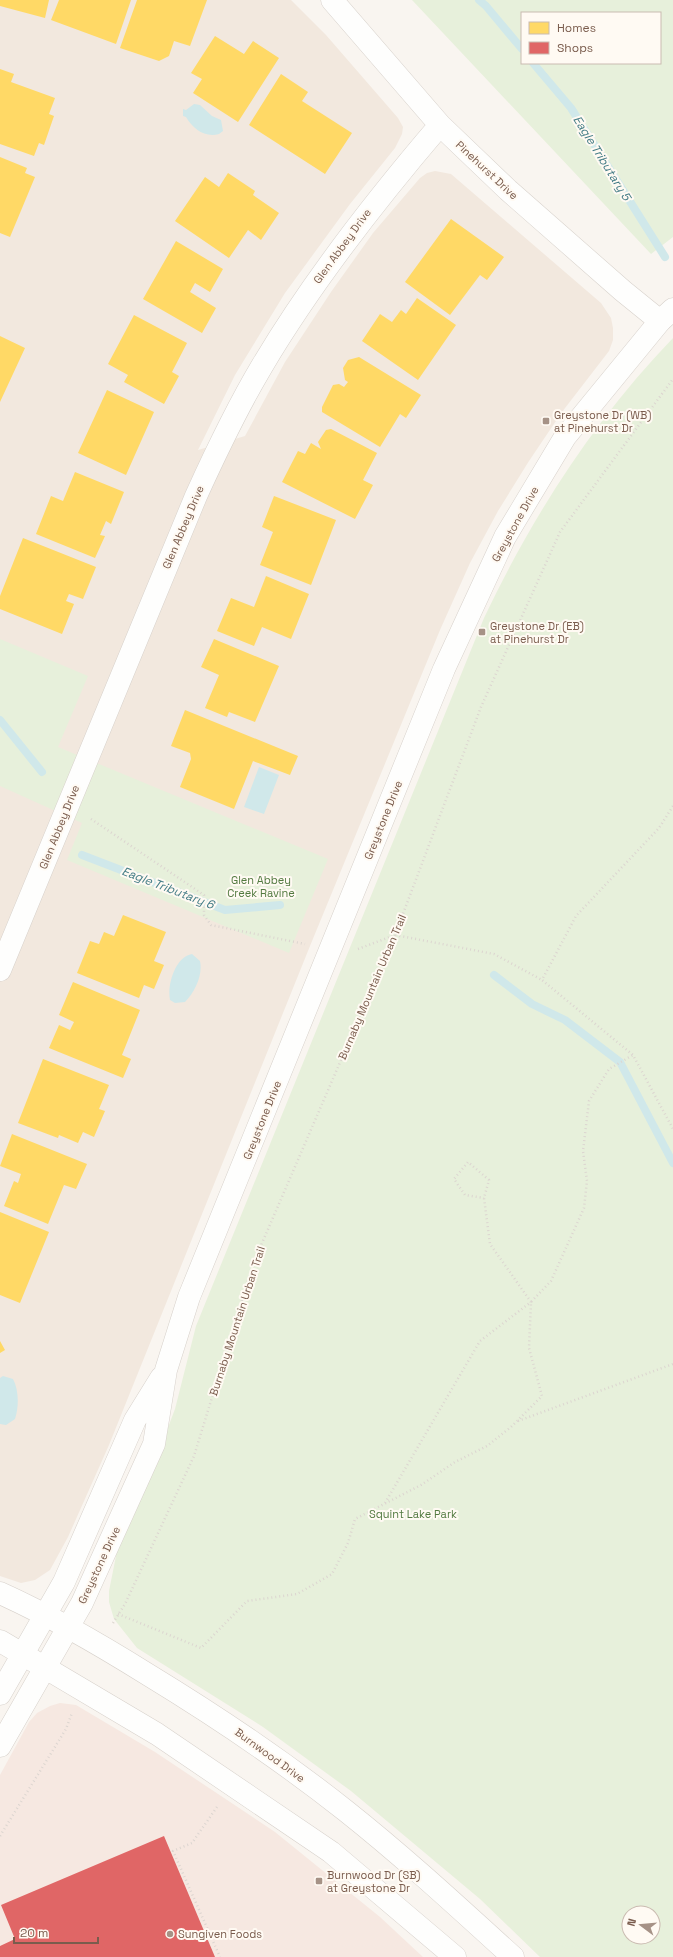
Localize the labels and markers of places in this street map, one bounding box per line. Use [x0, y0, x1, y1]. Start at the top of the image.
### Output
place label: Greystone Dr (WB) at Pinehurst Dr [554, 408, 651, 435]
marker: Greystone Dr (WB) at Pinehurst Dr [541, 416, 551, 426]
place label: Greystone Dr (EB) at Pinehurst Dr [490, 619, 584, 646]
marker: Greystone Dr (EB) at Pinehurst Dr [477, 627, 487, 637]
place label: Burnwood Dr (SB) at Greystone Dr [327, 1868, 421, 1895]
marker: Burnwood Dr (SB) at Greystone Dr [314, 1876, 324, 1886]
place label: Sungiven Foods [178, 1927, 262, 1941]
marker: Sungiven Foods [165, 1929, 175, 1939]

